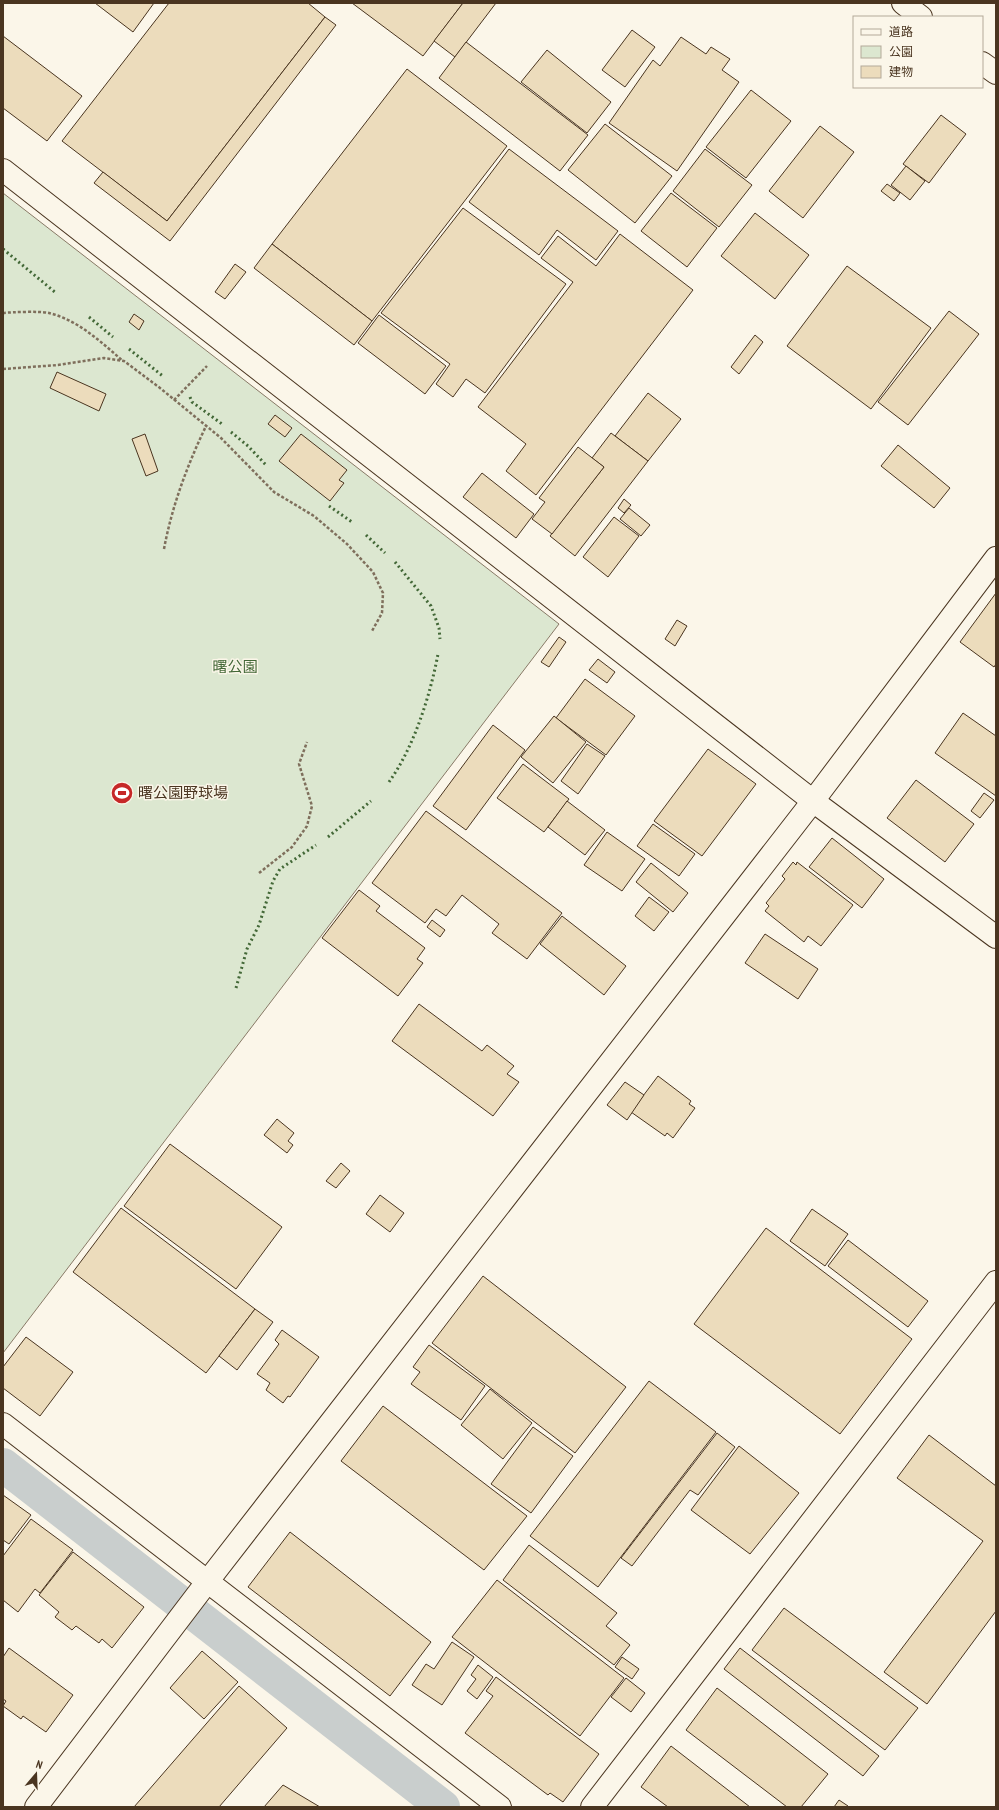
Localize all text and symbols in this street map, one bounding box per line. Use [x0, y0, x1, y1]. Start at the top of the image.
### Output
legend [853, 16, 983, 88]
text: 道路 [889, 24, 913, 39]
text: 公園 [889, 44, 913, 59]
text: 建物 [889, 64, 913, 79]
park label: 曙公園 [212, 657, 258, 676]
sports icon: 曙公園野球場 [109, 780, 135, 806]
place label: 曙公園野球場 [138, 783, 228, 802]
north arrow [16, 1754, 56, 1794]
text: N [34, 1757, 44, 1772]

